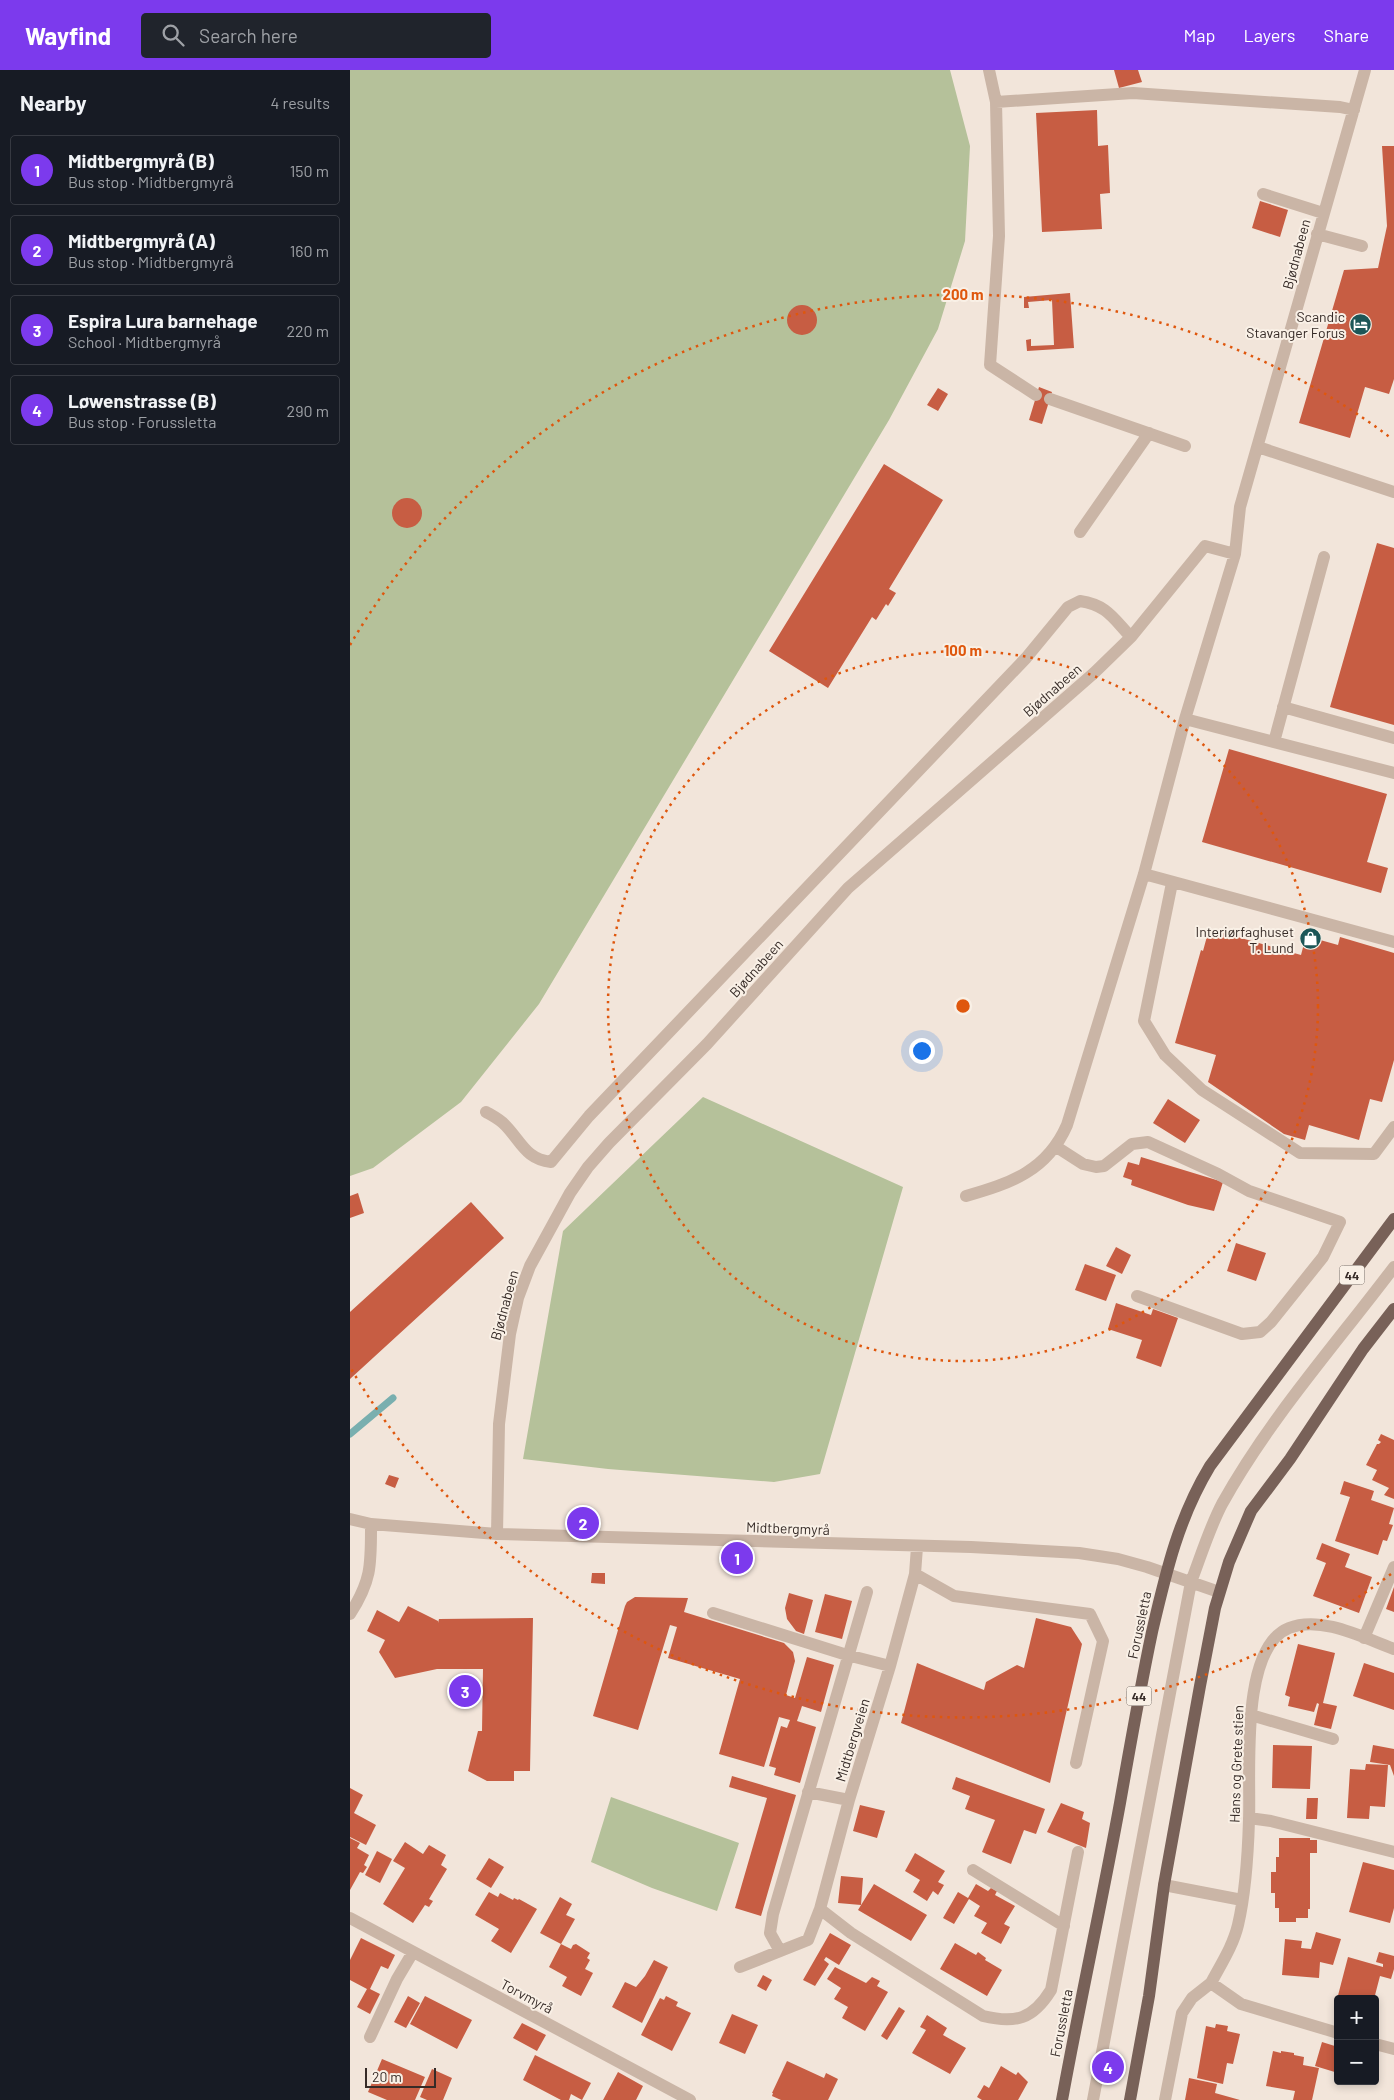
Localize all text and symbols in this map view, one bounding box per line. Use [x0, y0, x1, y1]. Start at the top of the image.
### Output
search box [141, 13, 491, 58]
text: Wayfind [25, 21, 111, 50]
icon: search [159, 21, 187, 49]
text: Search here [199, 24, 298, 47]
text: Map [1183, 24, 1215, 46]
text: Layers [1243, 24, 1296, 46]
text: Share [1324, 24, 1369, 46]
text: Nearby [20, 90, 86, 115]
text: 4 results [270, 93, 330, 112]
text: Midtbergmyrå (B) [68, 149, 214, 172]
text: 1 [34, 161, 40, 180]
text: 150 m [290, 161, 329, 180]
text: Bus stop · Midtbergmyrå [68, 172, 234, 191]
street label: Bjødnabeen [1278, 217, 1314, 291]
text: Midtbergmyrå (A) [68, 229, 215, 252]
text: 2 [33, 241, 41, 260]
text: 160 m [290, 241, 329, 260]
text: Bus stop · Midtbergmyrå [68, 252, 234, 271]
text: 200 m [942, 285, 984, 303]
place label: Scandic Stavanger Forus [1246, 308, 1345, 341]
text: Espira Lura barnehage [68, 309, 258, 332]
hotel icon: Scandic Stavanger Forus [1349, 312, 1373, 336]
text: 3 [33, 321, 41, 340]
text: 220 m [286, 321, 329, 340]
text: School · Midtbergmyrå [68, 332, 221, 351]
text: Løwenstrasse (B) [68, 389, 216, 412]
text: 4 [32, 401, 42, 420]
text: 290 m [287, 401, 329, 420]
text: Bus stop · Forussletta [68, 412, 217, 431]
text: 100 m [944, 641, 982, 659]
street label: Bjødnabeen [1019, 660, 1085, 720]
place label: Interiørfaghuset T. Lund [1196, 923, 1294, 956]
shop icon: Interiørfaghuset T. Lund [1298, 927, 1322, 951]
street label: Bjødnabeen [726, 936, 786, 1000]
centre of rings [954, 997, 972, 1015]
your location [909, 1038, 935, 1064]
road number: 44 [1340, 1266, 1364, 1284]
street label: Bjødnabeen [486, 1268, 522, 1342]
pin: 2 [567, 1504, 599, 1542]
street label: Midtbergmyrå [746, 1518, 830, 1538]
pin: 1 [721, 1539, 753, 1577]
street label: Forussletta [1124, 1590, 1154, 1660]
pin: 3 [449, 1672, 481, 1710]
road number: 44 [1126, 1686, 1152, 1705]
street label: Midtbergveien [831, 1696, 873, 1784]
street label: Hans og Grete stien [1225, 1705, 1247, 1823]
street label: Torvmyrå [498, 1975, 556, 2017]
street label: Forussletta [1046, 1988, 1076, 2058]
map controls [1334, 1995, 1379, 2085]
button: + [1334, 1995, 1379, 2040]
button: − [1334, 2040, 1379, 2085]
pin: 4 [1092, 2048, 1124, 2086]
scale bar [365, 2065, 436, 2088]
text: 20 m [372, 2068, 402, 2085]

